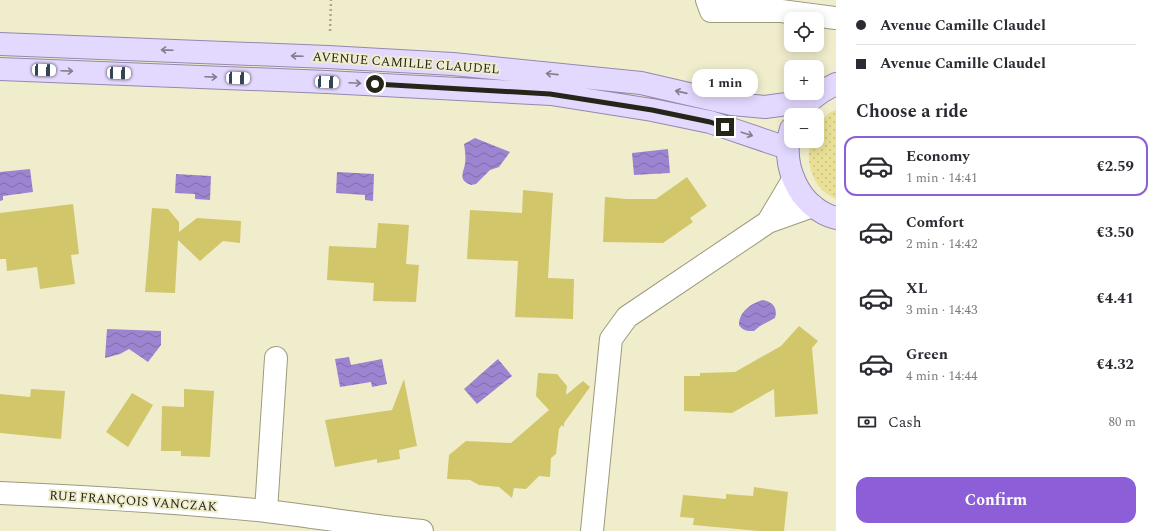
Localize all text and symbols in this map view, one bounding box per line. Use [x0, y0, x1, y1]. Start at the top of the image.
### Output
map controls [784, 12, 824, 148]
button: locate [784, 12, 824, 52]
text: Avenue Camille Claudel [880, 14, 1046, 37]
street label: AVENUE CAMILLE CLAUDEL [312, 46, 500, 80]
one-way arrow [161, 47, 174, 54]
one-way arrow [291, 52, 304, 59]
text: Avenue Camille Claudel [880, 52, 1046, 75]
button: + [784, 60, 824, 100]
car [32, 64, 56, 76]
one-way arrow [60, 67, 73, 75]
car [107, 67, 131, 79]
callout: 1 min [692, 69, 758, 97]
one-way arrow [546, 70, 559, 78]
car [226, 72, 250, 84]
one-way arrow [204, 73, 217, 81]
text: 1 min [708, 73, 742, 93]
car [315, 75, 339, 89]
route start [366, 75, 384, 93]
one-way arrow [348, 80, 361, 87]
one-way arrow [674, 88, 687, 95]
text: Choose a ride [856, 98, 968, 125]
button: − [784, 108, 824, 148]
route end [716, 118, 734, 136]
one-way arrow [740, 131, 753, 138]
text: Economy [906, 145, 970, 168]
icon: car [858, 148, 894, 184]
text: €2.59 [1096, 155, 1134, 178]
text: 1 min · 14:41 [906, 168, 978, 188]
text: Comfort [906, 211, 964, 234]
icon: car [858, 214, 894, 250]
text: €3.50 [1096, 221, 1134, 244]
text: 2 min · 14:42 [906, 234, 978, 254]
text: XL [906, 277, 927, 300]
icon: car [858, 280, 894, 316]
text: €4.41 [1096, 287, 1134, 310]
text: 3 min · 14:43 [906, 300, 978, 320]
text: Green [906, 343, 948, 366]
icon: car [858, 346, 894, 382]
text: €4.32 [1096, 353, 1134, 376]
text: 4 min · 14:44 [906, 366, 978, 386]
icon: cash [856, 411, 878, 433]
text: Cash [888, 411, 921, 434]
text: 80 m [1109, 412, 1136, 432]
button: Confirm [856, 477, 1136, 523]
street label: RUE FRANÇOIS VANCZAK [49, 485, 218, 517]

